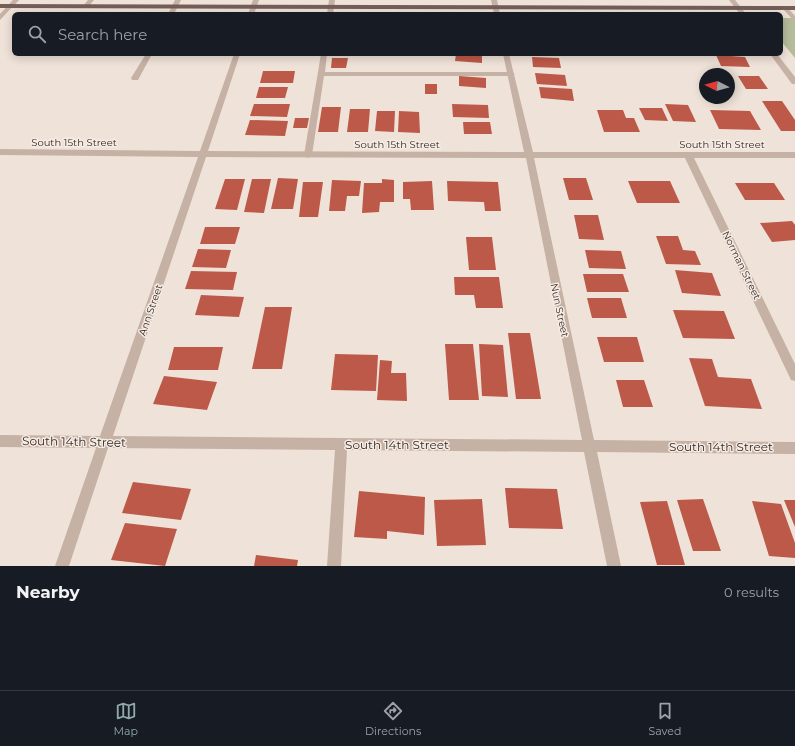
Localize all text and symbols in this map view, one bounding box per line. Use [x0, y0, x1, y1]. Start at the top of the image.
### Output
search box [12, 12, 783, 56]
icon: search [26, 23, 48, 45]
text: Search here [58, 25, 147, 44]
north arrow [699, 68, 735, 104]
street label: South 15th Street [31, 136, 117, 149]
street label: South 15th Street [354, 138, 440, 151]
street label: South 15th Street [679, 138, 765, 151]
street label: Norman Street [719, 229, 764, 302]
street label: Nun Street [547, 282, 572, 338]
street label: Ann Street [136, 283, 165, 338]
street label: South 14th Street [22, 433, 126, 450]
street label: South 14th Street [345, 437, 449, 452]
street label: South 14th Street [669, 439, 773, 454]
text: Nearby [16, 582, 80, 602]
text: 0 results [724, 584, 779, 600]
tab: Map [114, 700, 138, 738]
tab: Directions [365, 700, 421, 738]
tab: Saved [648, 700, 681, 738]

